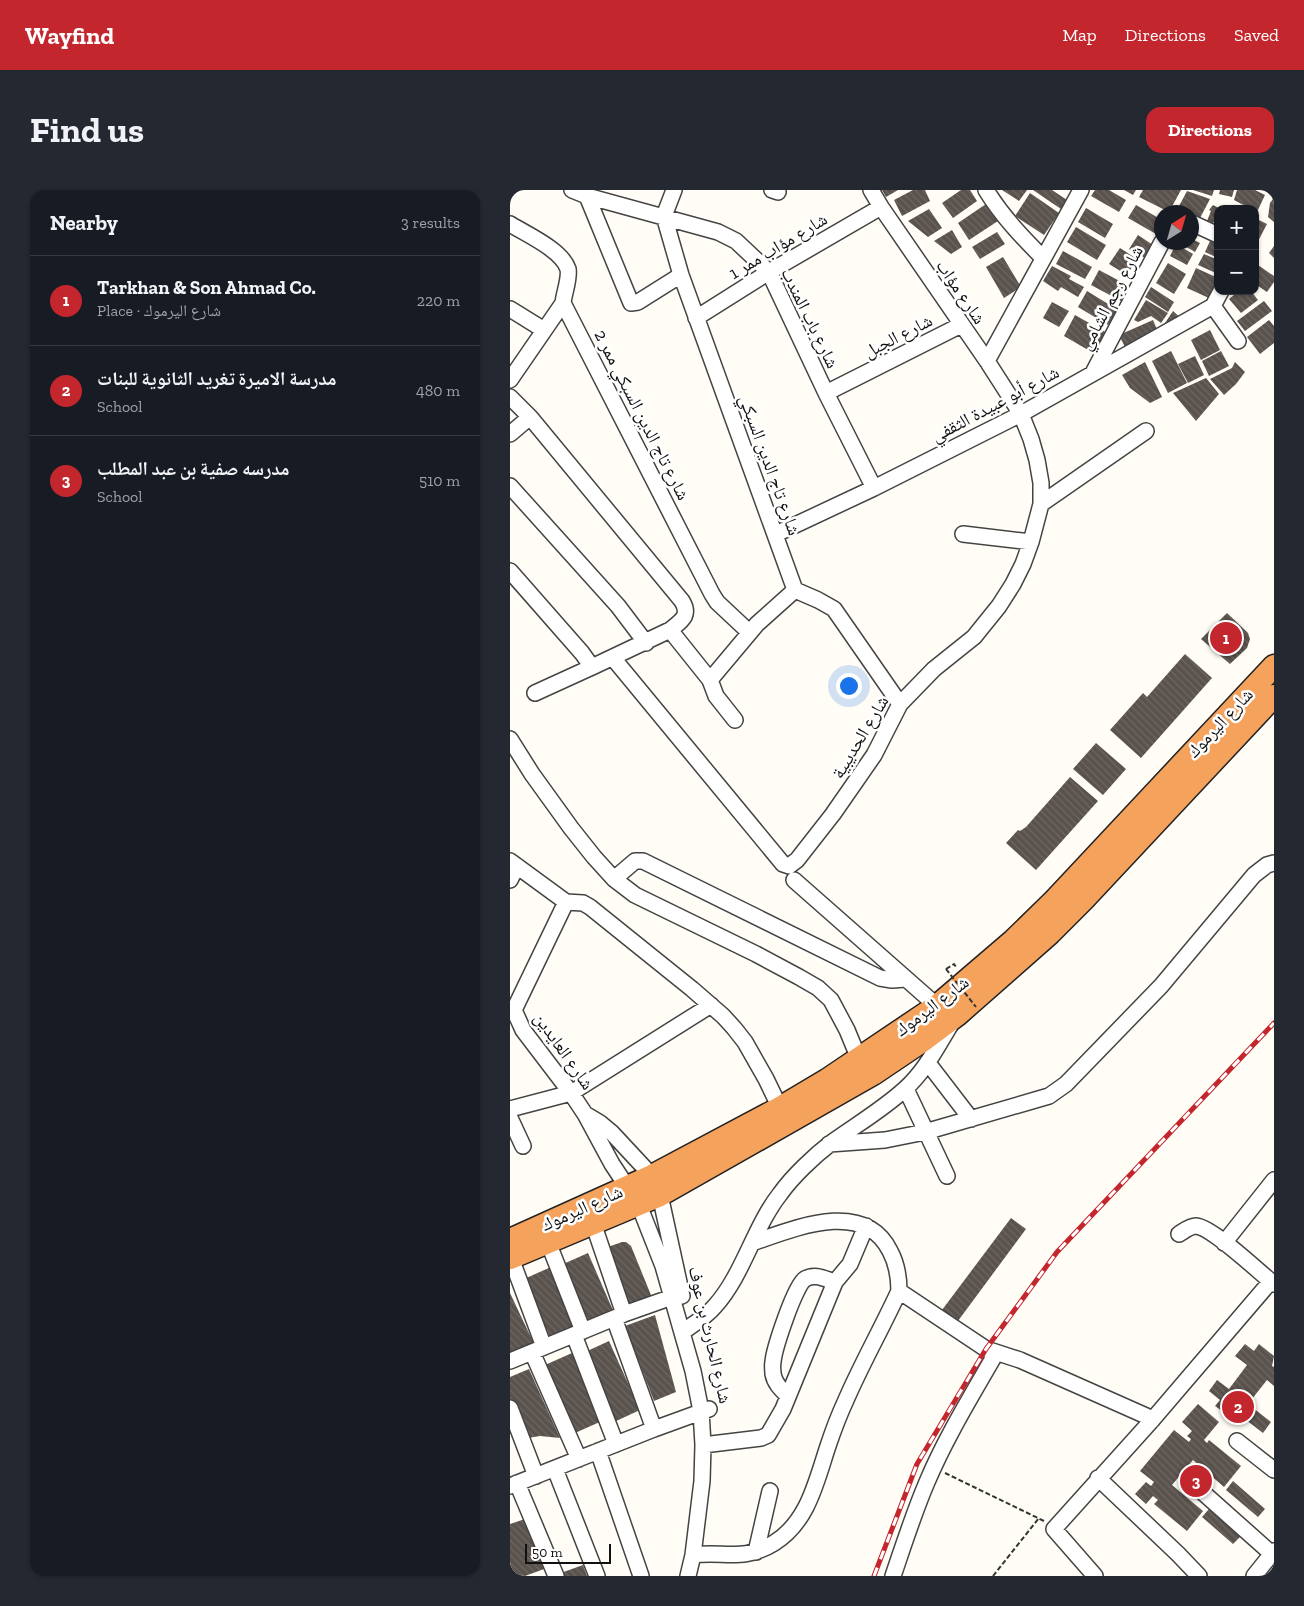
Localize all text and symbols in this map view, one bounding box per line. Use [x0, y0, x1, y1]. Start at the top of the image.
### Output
text: Wayfind [25, 21, 114, 50]
text: Map [1062, 24, 1097, 46]
text: Directions [1125, 24, 1206, 46]
text: Saved [1234, 24, 1279, 46]
button: Directions [1146, 107, 1274, 153]
text: Find us [30, 109, 144, 151]
north arrow [1154, 205, 1199, 250]
map controls [1214, 205, 1259, 295]
button: + [1214, 205, 1259, 250]
street label: شارع مؤاب ممر 1 [725, 208, 831, 284]
text: Nearby [50, 210, 118, 235]
text: 3 results [401, 213, 460, 232]
street label: شارع رجم الشامي [1074, 242, 1151, 356]
button: − [1214, 250, 1259, 295]
street label: شارع مؤاب [931, 256, 991, 328]
street label: شارع باب المندب [776, 264, 844, 372]
text: Tarkhan & Son Ahmad Co. [97, 276, 316, 299]
text: 1 [63, 291, 69, 310]
text: 220 m [417, 291, 460, 310]
text: Place · شارع اليرموك [97, 301, 221, 320]
street label: شارع الجبل [860, 309, 936, 363]
street label: شارع تاج الدين السبكي ممر 2 [586, 326, 695, 505]
street label: شارع أبو عبيدة الثقفي [927, 361, 1064, 450]
text: مدرسة الاميرة تغريد الثانوية للبنات [97, 367, 337, 390]
text: 2 [62, 381, 70, 400]
text: 480 m [416, 381, 460, 400]
street label: شارع تاج الدين السبكي [731, 392, 806, 539]
text: School [97, 397, 143, 416]
text: مدرسه صفية بن عبد المطلب [97, 457, 290, 480]
text: 3 [62, 471, 70, 490]
text: 510 m [419, 471, 460, 490]
text: School [97, 487, 143, 506]
pin: 1 [1210, 619, 1242, 657]
your location [836, 673, 862, 699]
street label: شارع اليرموك [1182, 684, 1258, 762]
street label: شارع الحديبية [827, 691, 893, 783]
street label: شارع اليرموك [891, 971, 973, 1041]
street label: شارع العايدين [529, 1008, 599, 1094]
street label: شارع اليرموك [538, 1180, 626, 1236]
street label: شارع الحارث بن عوف [684, 1264, 736, 1406]
pin: 2 [1222, 1388, 1254, 1426]
pin: 3 [1180, 1462, 1212, 1500]
scale bar [525, 1541, 611, 1564]
text: 50 m [532, 1544, 563, 1561]

